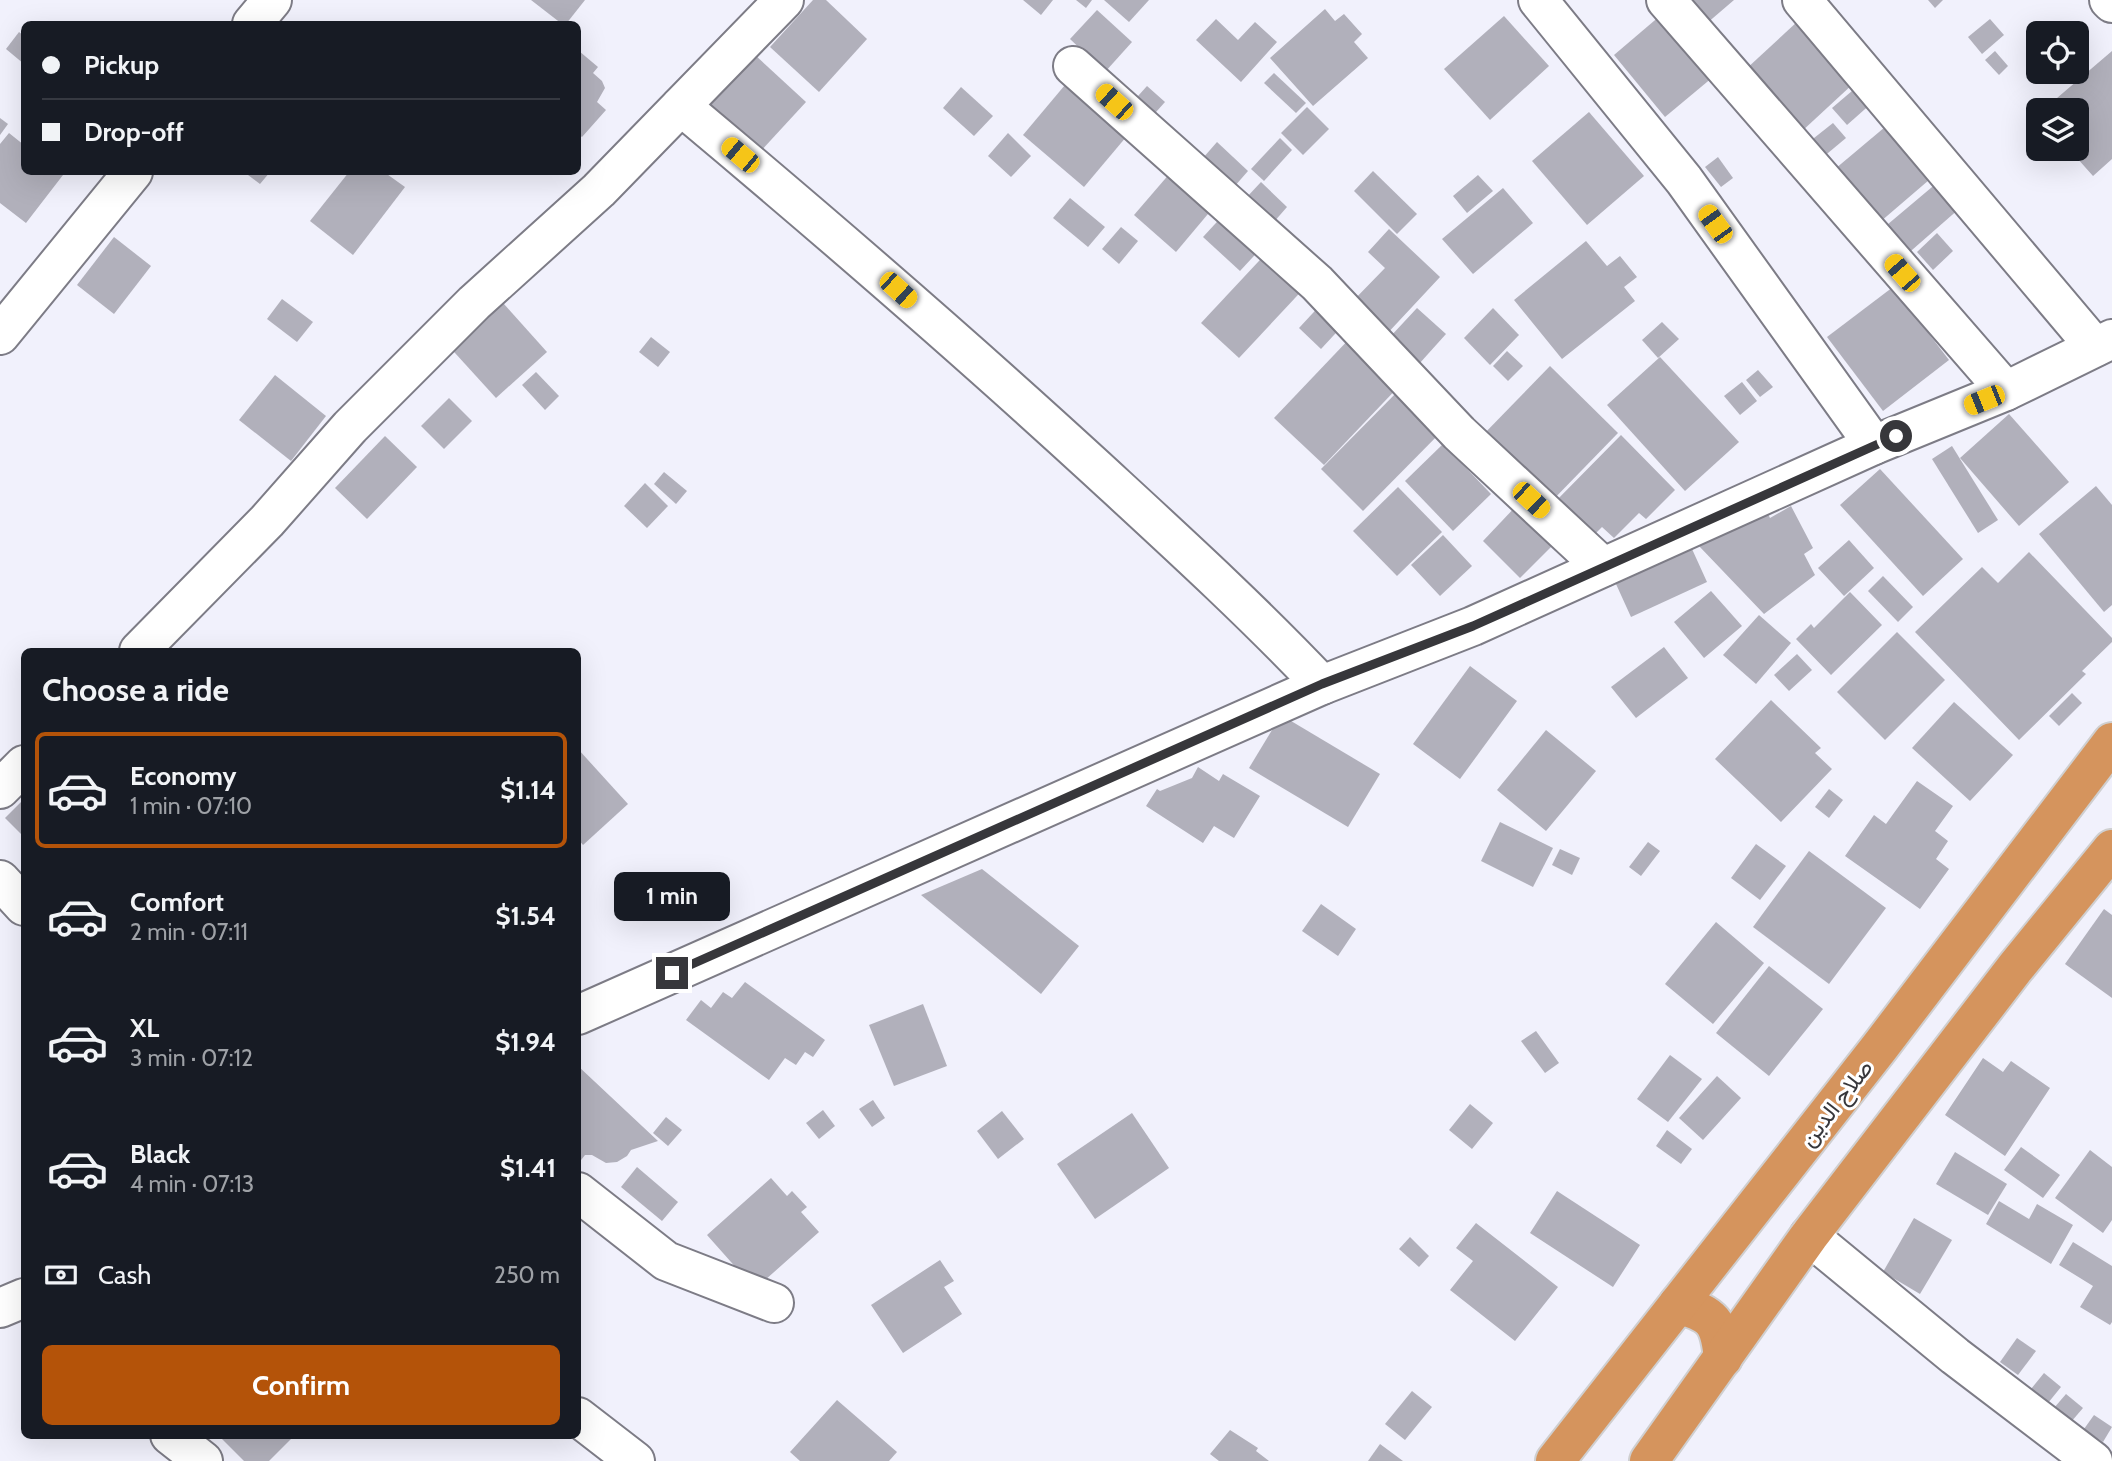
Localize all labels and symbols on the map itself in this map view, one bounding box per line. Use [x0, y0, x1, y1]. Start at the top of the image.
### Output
car [1092, 80, 1137, 124]
car [718, 133, 763, 177]
car [1695, 201, 1736, 247]
car [1881, 250, 1924, 296]
car [876, 268, 921, 312]
car [1961, 382, 2008, 418]
route start [1880, 420, 1912, 452]
car [1509, 478, 1554, 522]
callout: 1 min [614, 872, 730, 920]
route end [656, 957, 688, 989]
street label: صلاح الدين [1793, 1054, 1880, 1153]

